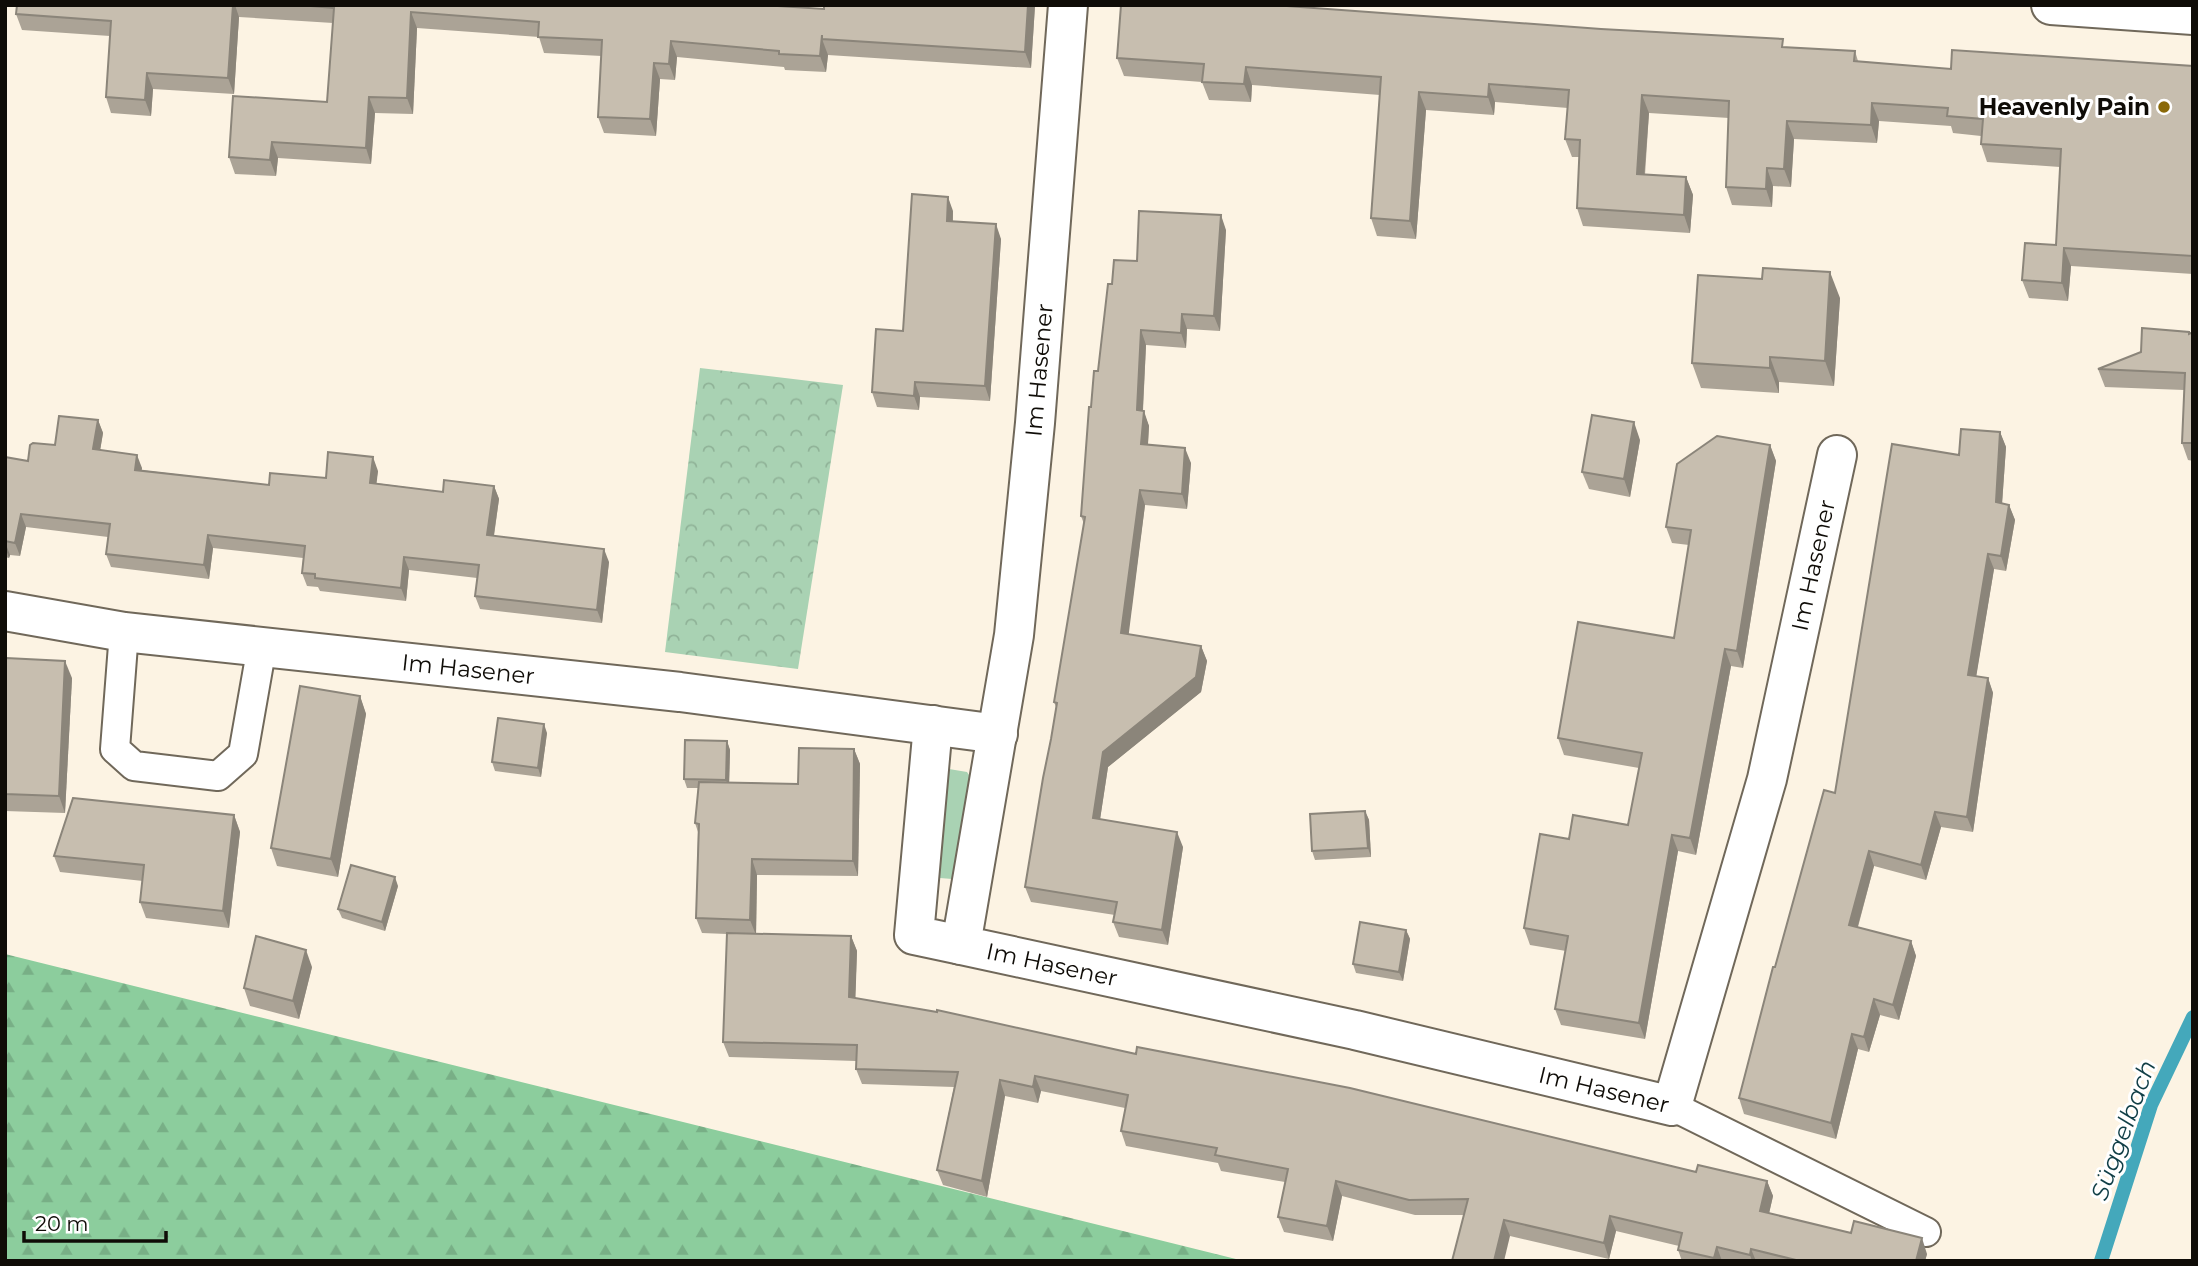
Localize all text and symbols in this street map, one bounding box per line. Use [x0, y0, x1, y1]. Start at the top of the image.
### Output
place label: Heavenly Pain [1979, 93, 2150, 121]
marker: Heavenly Pain [2156, 99, 2172, 115]
street label: Im Hasener [1019, 302, 1059, 438]
street label: Im Hasener [1785, 497, 1841, 634]
street label: Im Hasener [400, 648, 536, 690]
street label: Im Hasener [984, 937, 1120, 992]
water label: Süggelbach [2084, 1056, 2162, 1204]
street label: Im Hasener [1536, 1061, 1672, 1119]
scale bar [24, 1200, 166, 1244]
text: 20 m [35, 1211, 89, 1236]

